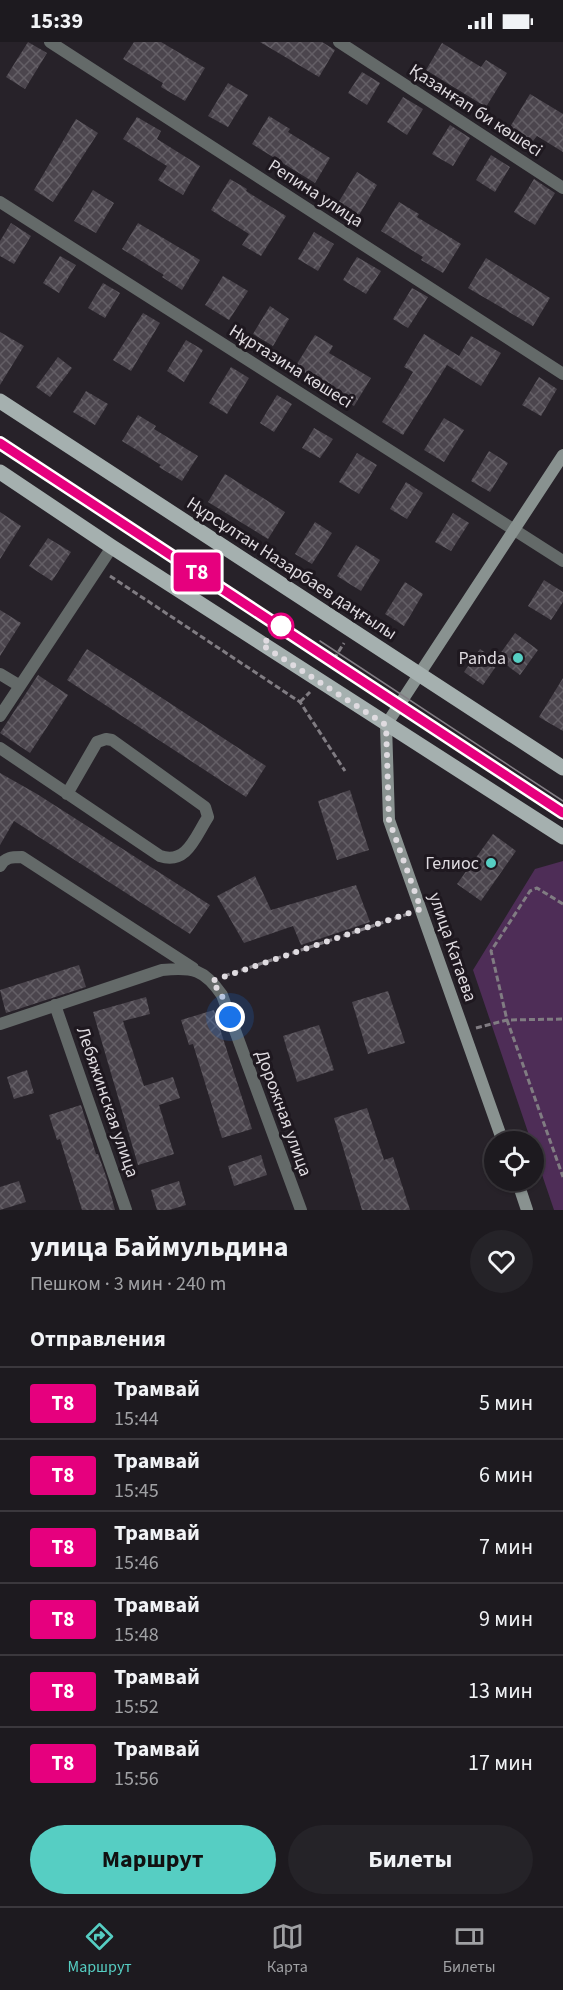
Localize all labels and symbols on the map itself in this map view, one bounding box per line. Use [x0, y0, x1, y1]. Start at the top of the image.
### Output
street label: Қазанғап би көшесі [404, 58, 547, 163]
street label: Репина улица [263, 153, 368, 234]
street label: Нұртазина көшесі [224, 318, 357, 414]
street label: Нұрсұлтан Назарбаев даңғылы [182, 491, 402, 646]
line badge: T8 [170, 552, 224, 592]
unlabelled marker [268, 613, 294, 639]
place label: Panda [459, 646, 506, 671]
marker: Panda [511, 651, 525, 665]
place label: Гелиос [425, 851, 479, 876]
marker: Гелиос [484, 856, 498, 870]
street label: улица Катаева [422, 889, 483, 1005]
your location [215, 1002, 245, 1032]
street label: Лебяжинская улица [70, 1023, 145, 1181]
street label: Дорожная улица [249, 1047, 318, 1180]

